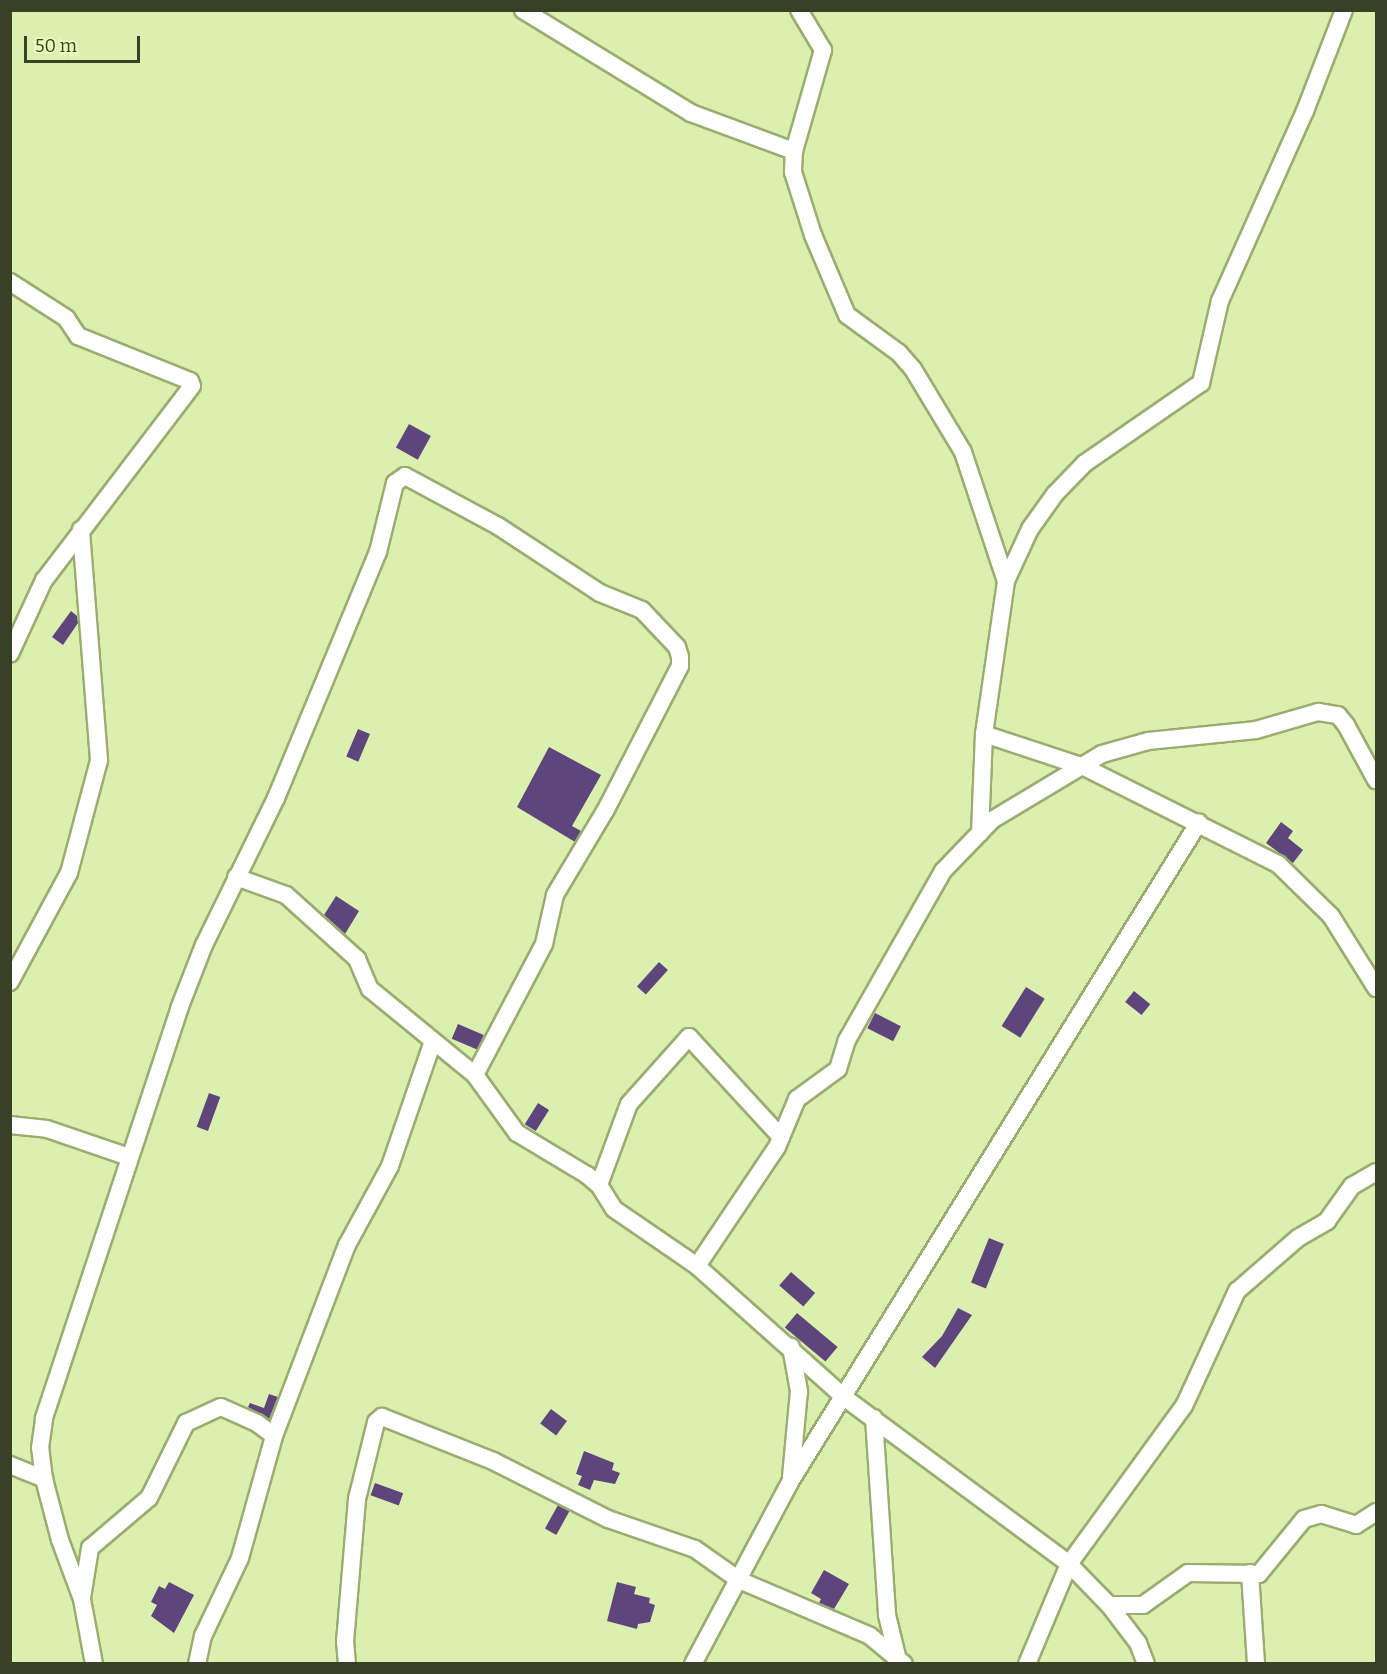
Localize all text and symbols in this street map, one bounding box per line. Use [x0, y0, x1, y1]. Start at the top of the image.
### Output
scale bar [27, 24, 142, 62]
text: 50 m [35, 35, 77, 57]

